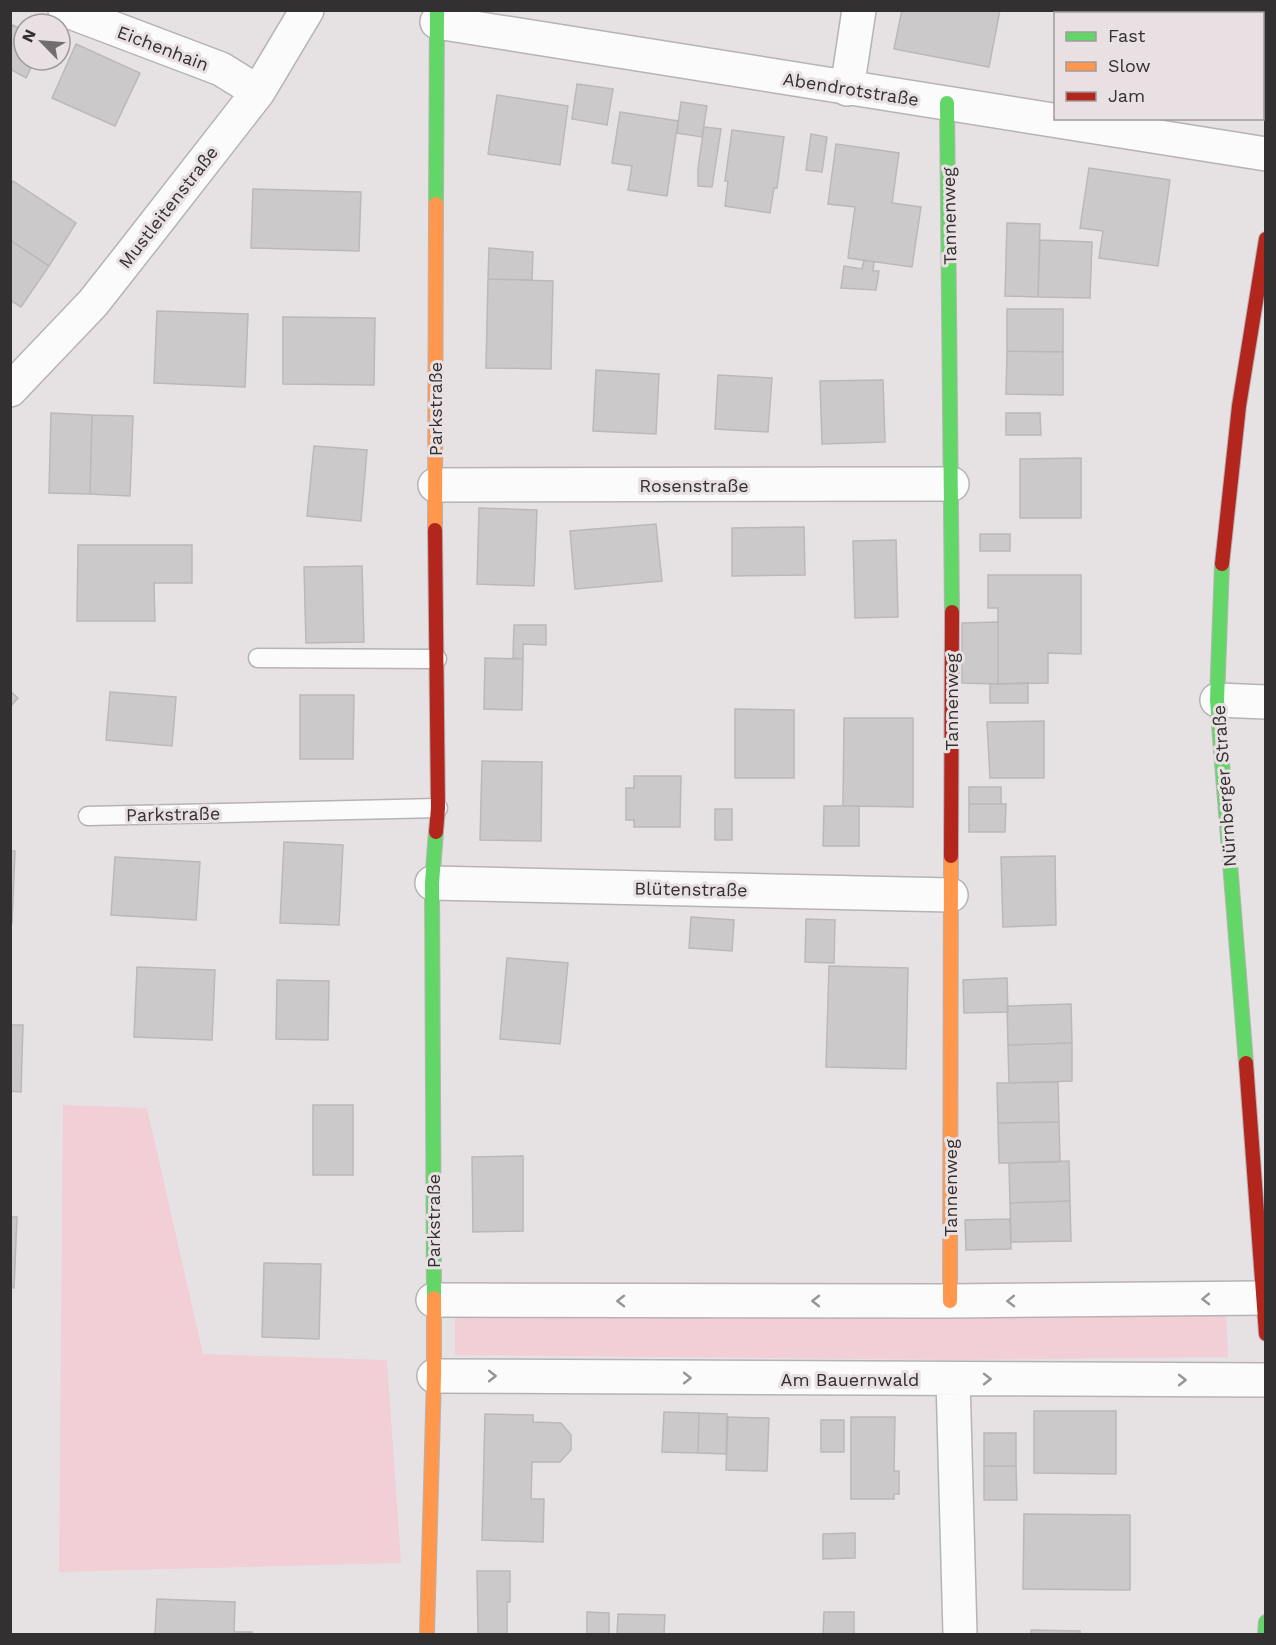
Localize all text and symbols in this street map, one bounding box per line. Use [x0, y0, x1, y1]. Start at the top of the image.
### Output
north arrow [12, 12, 72, 72]
legend [1054, 12, 1264, 120]
street label: Eichenhain [114, 21, 212, 75]
text: Fast [1108, 25, 1146, 46]
text: N [18, 26, 40, 45]
text: Slow [1108, 55, 1151, 76]
street label: Abendrotstraße [782, 68, 920, 110]
text: Jam [1108, 85, 1145, 106]
street label: Mustleitenstraße [114, 142, 222, 272]
street label: Tannenweg [938, 167, 960, 265]
street label: Parkstraße [425, 362, 446, 456]
street label: Rosenstraße [639, 475, 749, 496]
street label: Tannenweg [941, 653, 962, 751]
street label: Nürnberger Straße [1208, 704, 1240, 868]
street label: Parkstraße [126, 803, 220, 825]
street label: Blütenstraße [634, 878, 748, 900]
street label: Tannenweg [940, 1139, 961, 1237]
street label: Parkstraße [423, 1174, 444, 1268]
one-way arrow [1201, 1293, 1210, 1305]
one-way arrow [616, 1295, 625, 1307]
one-way arrow [811, 1295, 820, 1307]
one-way arrow [1006, 1295, 1015, 1307]
street label: Am Bauernwald [781, 1369, 919, 1390]
one-way arrow [488, 1370, 497, 1382]
one-way arrow [683, 1372, 692, 1384]
one-way arrow [983, 1373, 992, 1386]
one-way arrow [1178, 1374, 1187, 1386]

